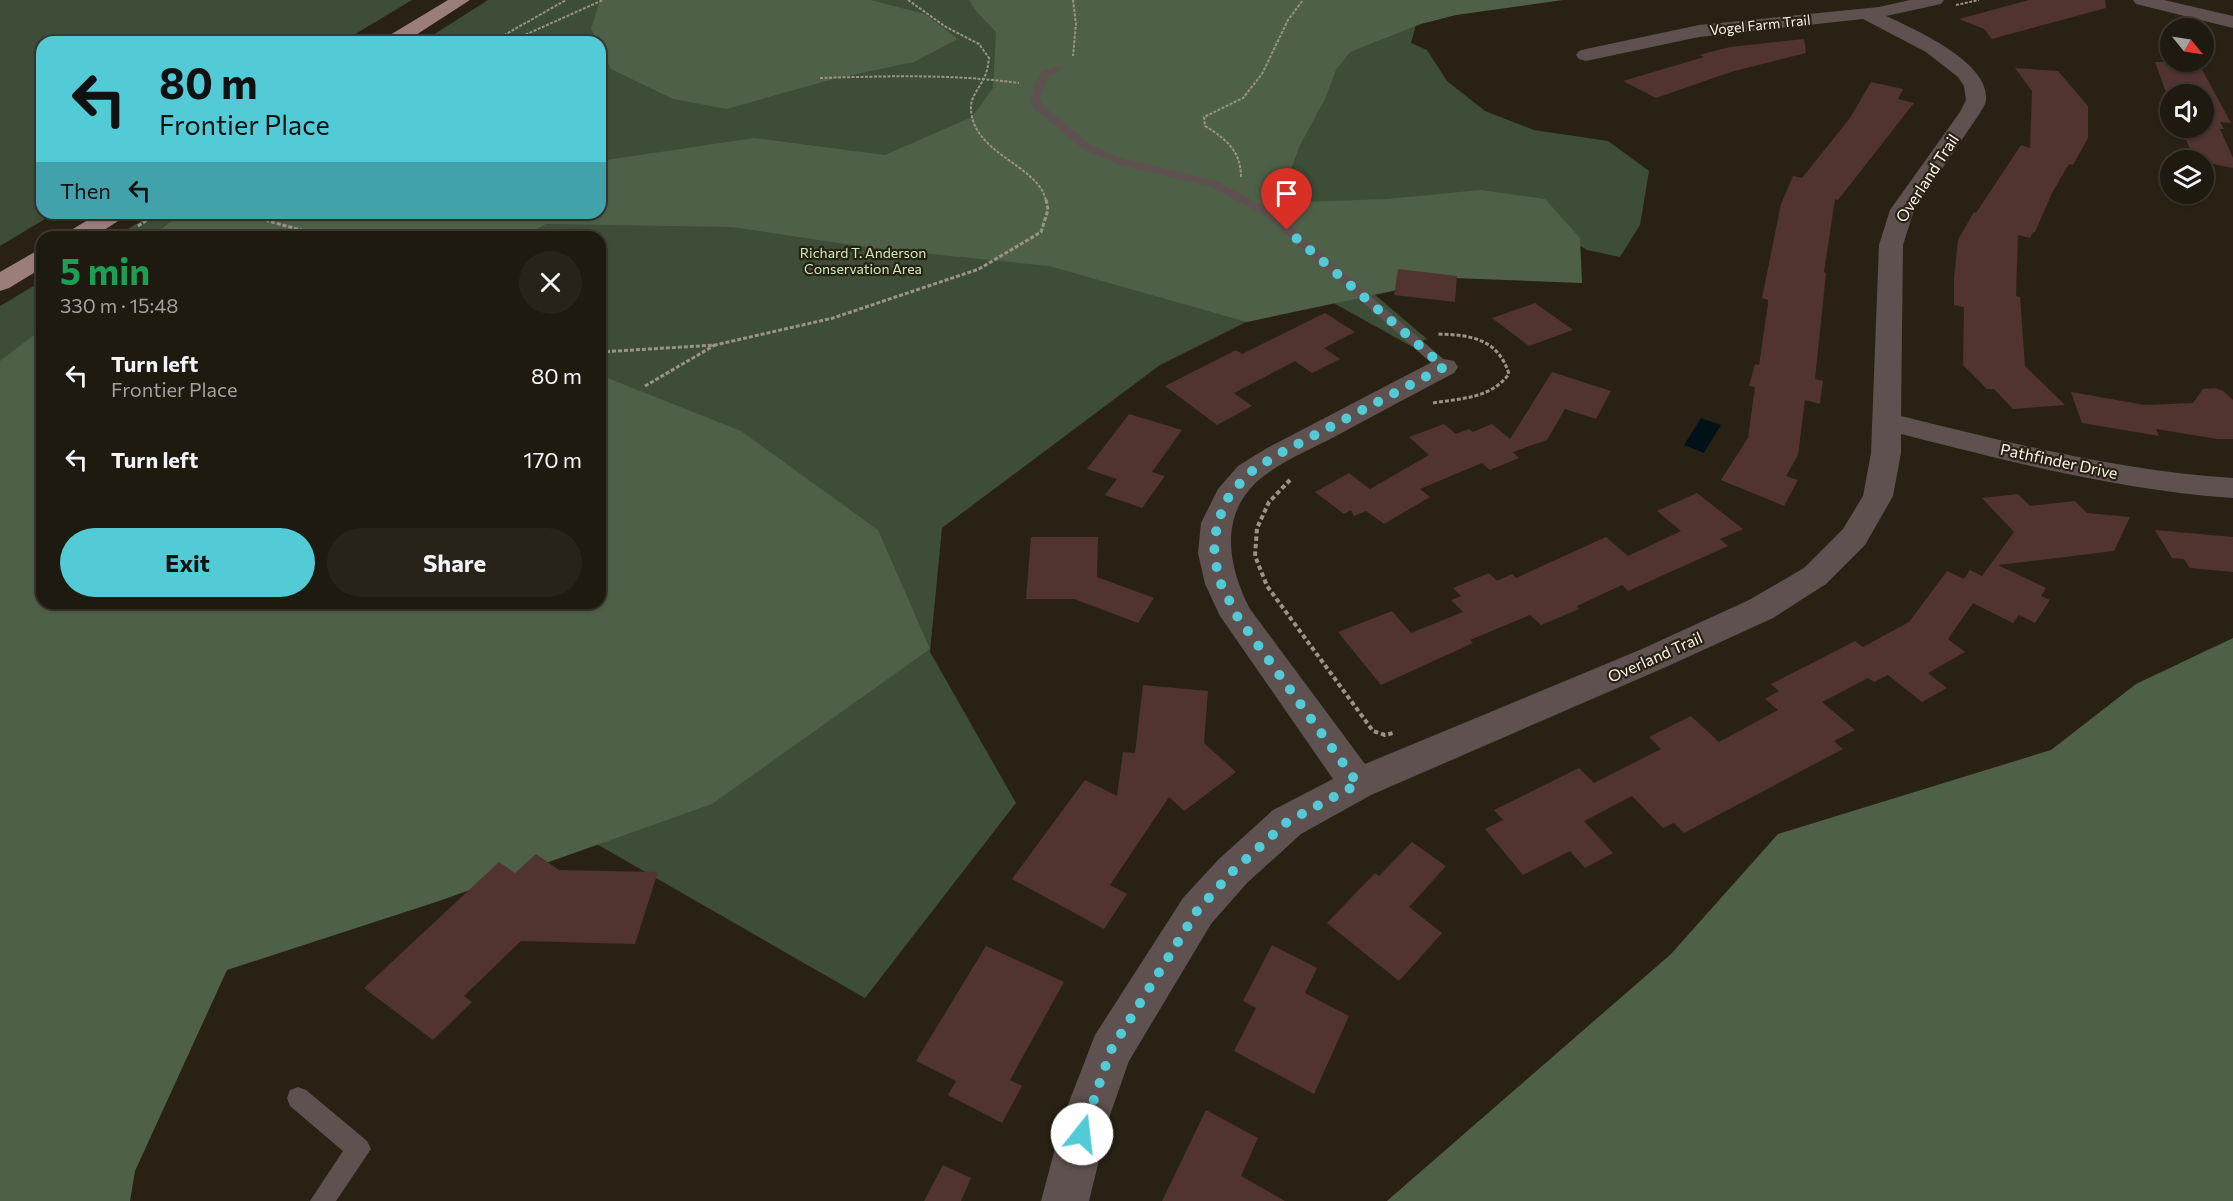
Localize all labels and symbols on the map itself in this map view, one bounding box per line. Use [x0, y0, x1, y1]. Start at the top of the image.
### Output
street label: Vogel Farm Trail [1709, 11, 1811, 38]
north arrow [2160, 18, 2214, 72]
street label: Overland Trail [1891, 130, 1962, 225]
pin [1261, 168, 1312, 230]
park label: Richard T. Anderson Conservation Area [800, 244, 926, 277]
street label: Pathfinder Drive [1999, 439, 2120, 482]
street label: Overland Trail [1605, 627, 1705, 686]
position arrow [1050, 1102, 1114, 1166]

